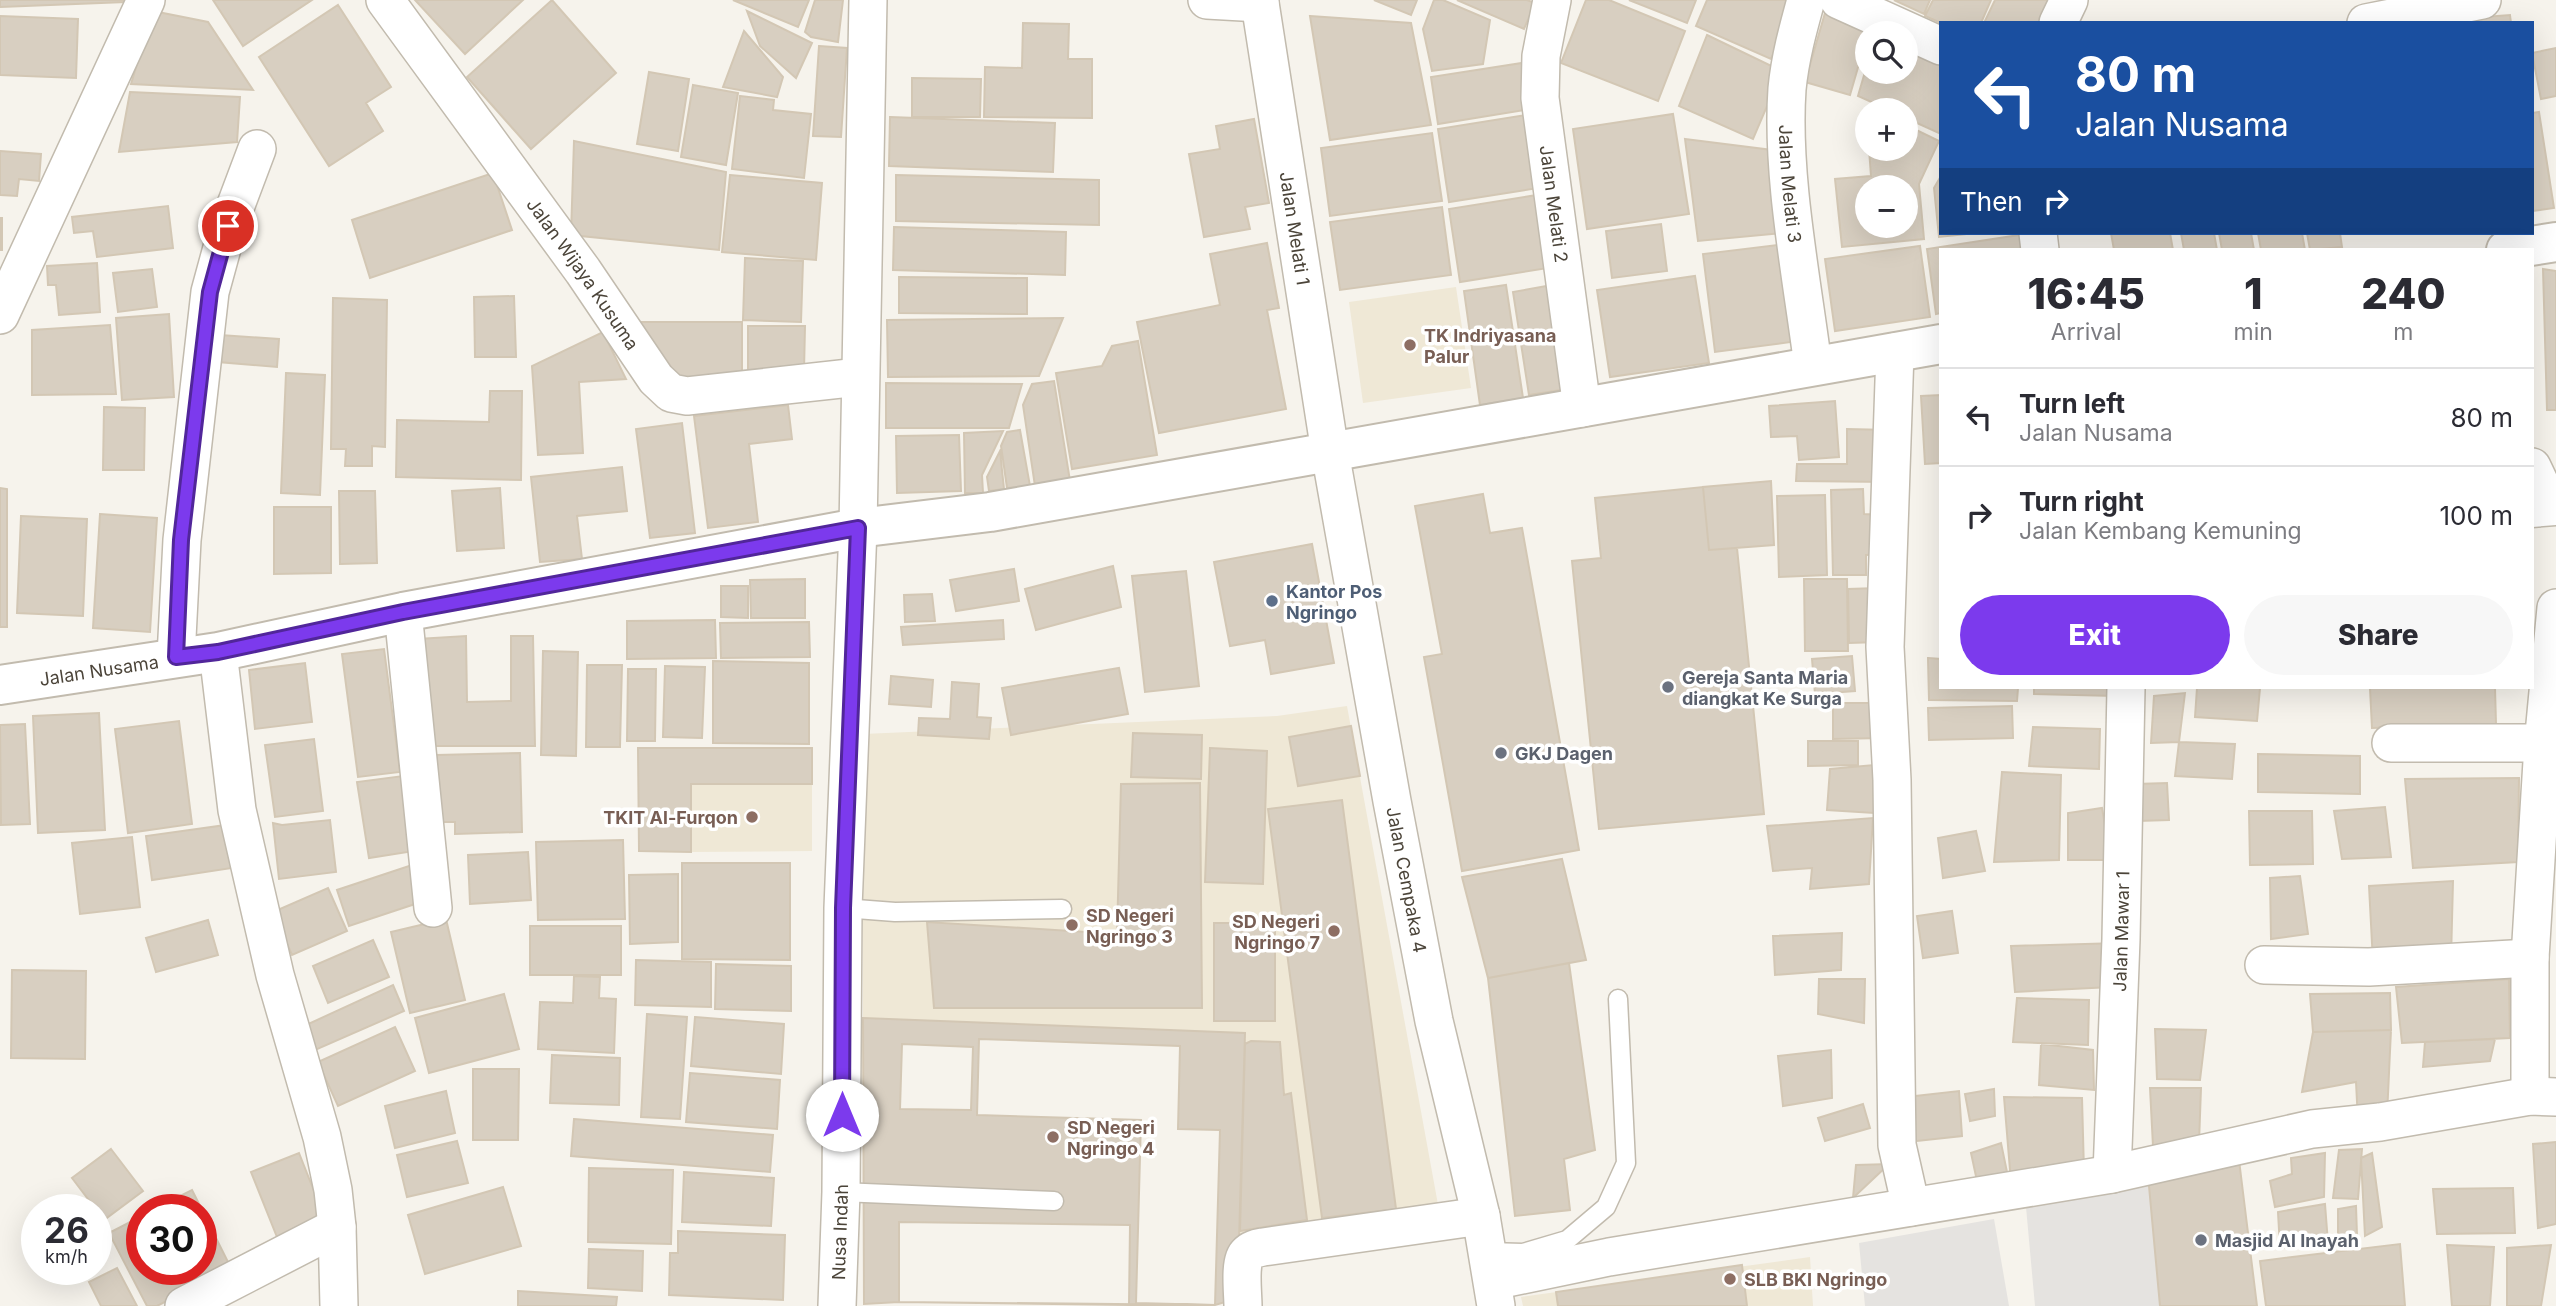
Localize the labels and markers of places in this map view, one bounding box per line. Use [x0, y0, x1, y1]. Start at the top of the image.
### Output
pin [198, 196, 258, 256]
place label: TK Indriyasana Palur [1424, 325, 1556, 367]
marker: TK Indriyasana Palur [1402, 337, 1418, 353]
place label: Kantor Pos Ngringo [1286, 581, 1382, 623]
marker: Kantor Pos Ngringo [1264, 593, 1280, 609]
place label: Gereja Santa Maria diangkat Ke Surga [1682, 667, 1848, 709]
marker: Gereja Santa Maria diangkat Ke Surga [1660, 679, 1676, 695]
place label: GKJ Dagen [1515, 743, 1613, 764]
marker: GKJ Dagen [1493, 745, 1509, 761]
place label: TKIT Al-Furqon [603, 807, 738, 828]
marker: TKIT Al-Furqon [744, 809, 760, 825]
place label: SD Negeri Ngringo 3 [1086, 905, 1174, 947]
place label: SD Negeri Ngringo 7 [1232, 911, 1320, 953]
marker: SD Negeri Ngringo 3 [1064, 917, 1080, 933]
marker: SD Negeri Ngringo 7 [1326, 923, 1342, 939]
place label: SD Negeri Ngringo 4 [1067, 1117, 1155, 1159]
marker: SD Negeri Ngringo 4 [1045, 1129, 1061, 1145]
place label: Masjid Al Inayah [2215, 1230, 2359, 1251]
marker: Masjid Al Inayah [2193, 1232, 2209, 1248]
place label: SLB BKI Ngringo [1744, 1269, 1887, 1290]
marker: SLB BKI Ngringo [1722, 1271, 1738, 1287]

